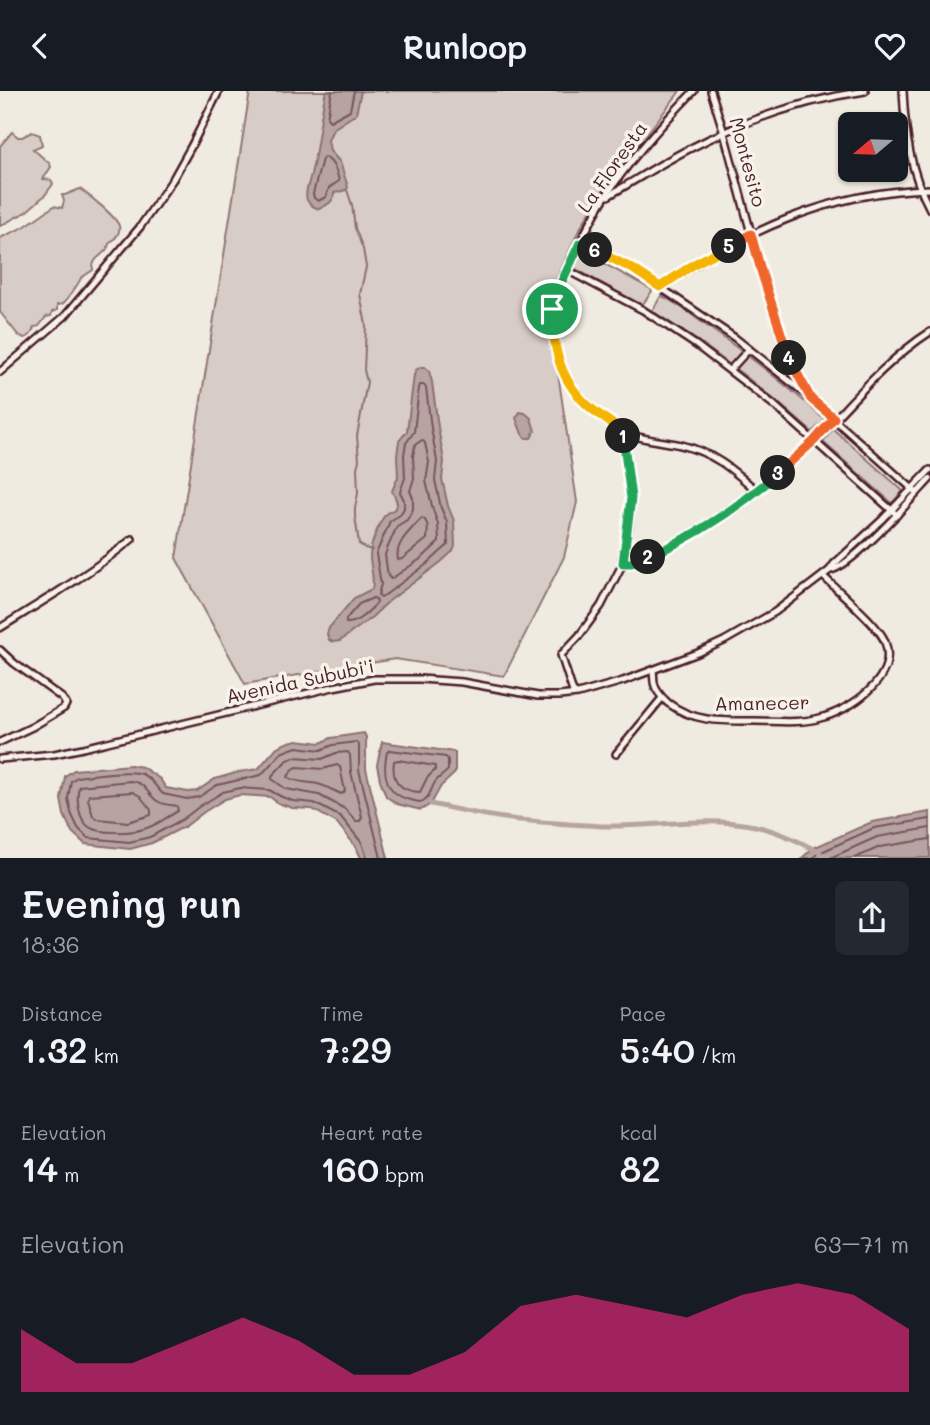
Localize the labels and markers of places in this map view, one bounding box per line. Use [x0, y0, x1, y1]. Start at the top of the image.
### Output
pin: 5 [712, 229, 746, 263]
pin: 6 [578, 233, 612, 267]
pin [522, 279, 582, 339]
pin: 4 [772, 341, 806, 375]
pin: 1 [606, 419, 640, 453]
pin: 3 [760, 455, 796, 491]
pin: 2 [630, 539, 666, 575]

